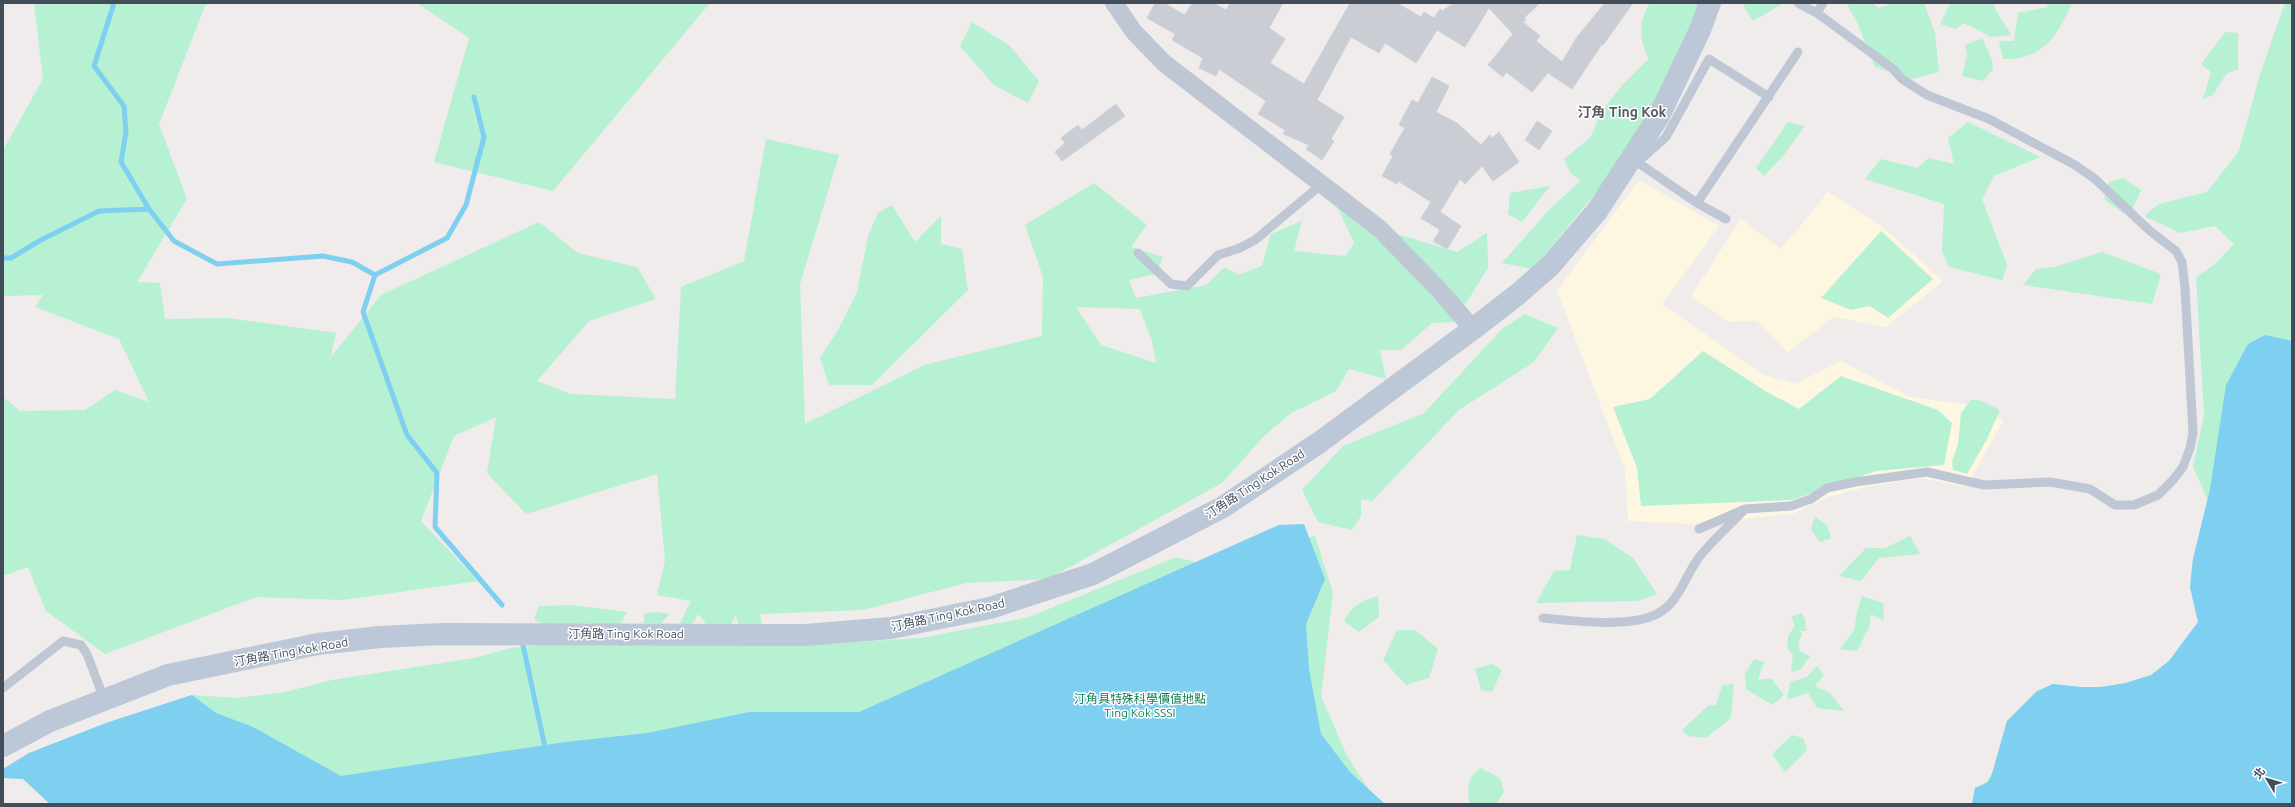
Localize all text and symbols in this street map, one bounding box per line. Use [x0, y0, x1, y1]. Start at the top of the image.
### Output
district label: 汀角 Ting Kok [1578, 104, 1667, 120]
street label: 汀角路 Ting Kok Road [1203, 447, 1307, 521]
street label: 汀角路 Ting Kok Road [890, 596, 1006, 633]
street label: 汀角路 Ting Kok Road [568, 627, 684, 640]
street label: 汀角路 Ting Kok Road [233, 635, 349, 668]
park label: 汀角具特殊科學價值地點 Ting Kok SSSI [1074, 692, 1206, 719]
north arrow [2247, 759, 2287, 799]
text: 北 [2251, 765, 2267, 781]

